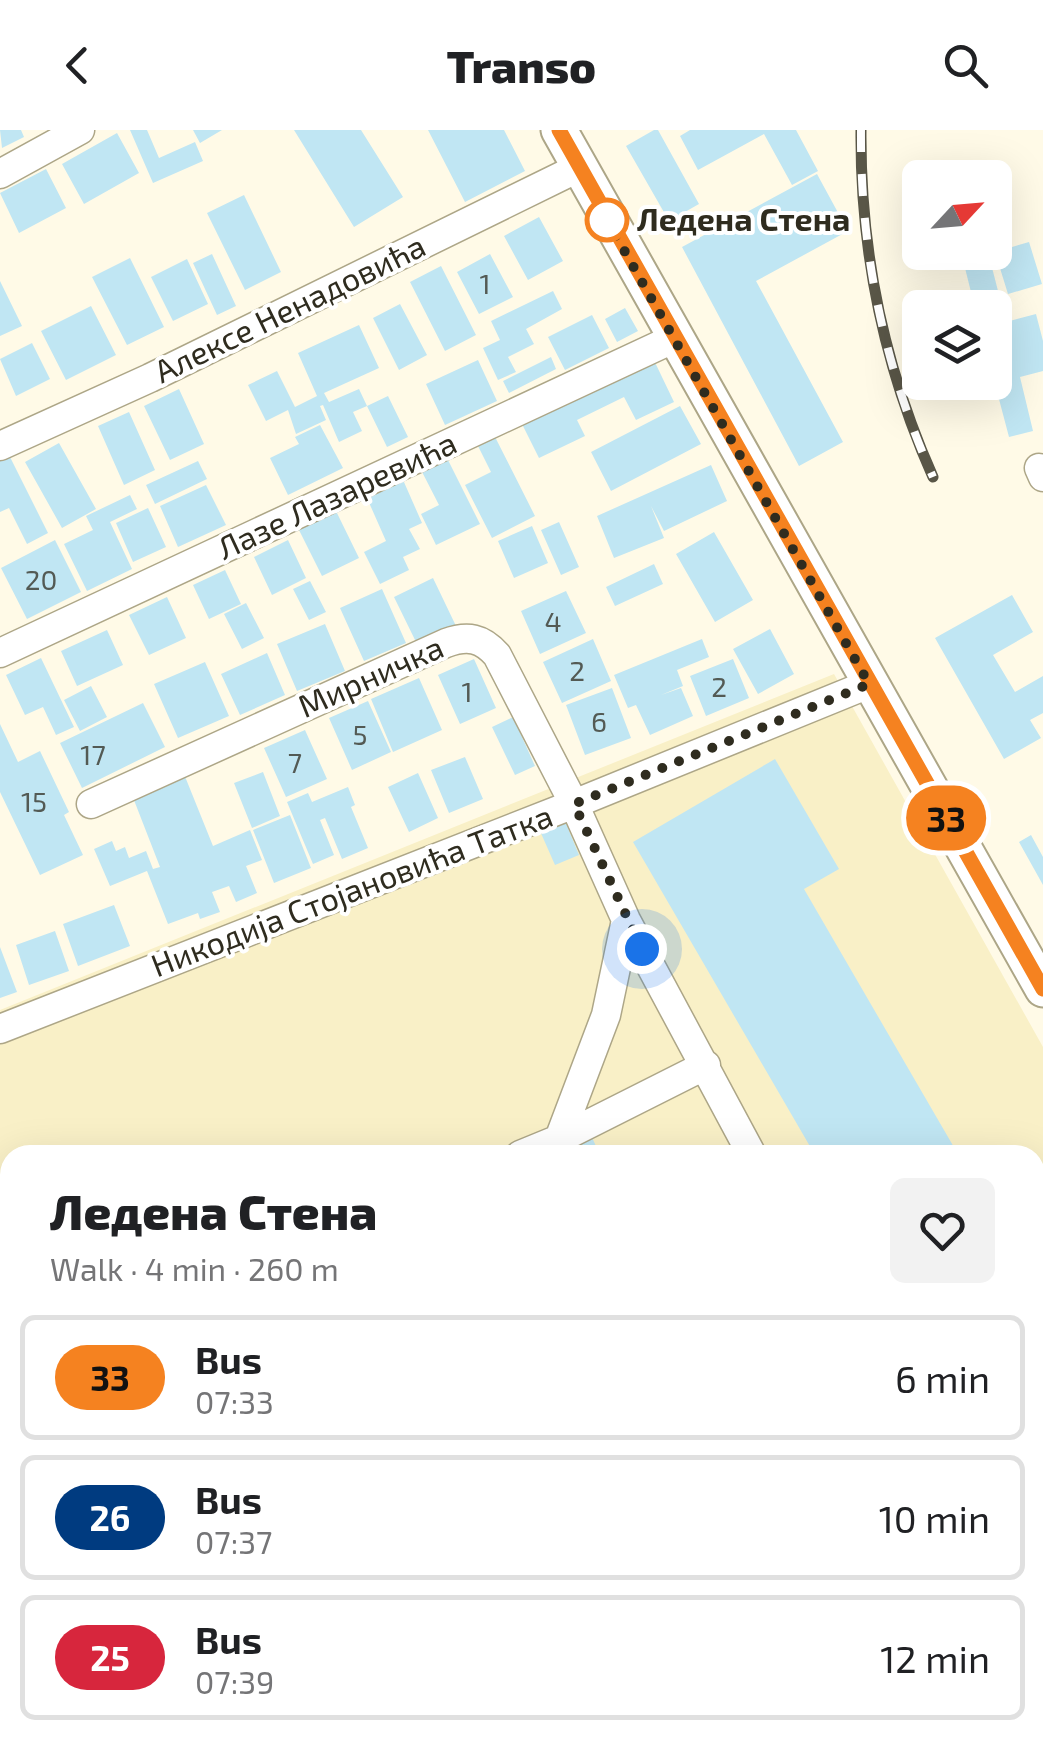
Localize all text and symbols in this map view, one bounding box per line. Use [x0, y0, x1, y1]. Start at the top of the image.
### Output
icon: back [50, 38, 105, 93]
text: Transo [447, 38, 596, 92]
icon: search [938, 38, 993, 93]
north arrow [902, 160, 1012, 270]
map controls [902, 160, 1012, 400]
marker: Ледена Стена [586, 199, 628, 241]
place label: Ледена Стена [637, 199, 850, 237]
street label: Алексе Ненадовића [147, 225, 431, 389]
house number: 1 [479, 266, 491, 300]
button: layers [902, 290, 1012, 400]
street label: Лазе Лазаревића [210, 422, 462, 566]
house number: 20 [25, 562, 57, 596]
house number: 4 [544, 604, 562, 638]
street label: Мирничка [292, 626, 449, 724]
house number: 2 [569, 653, 585, 687]
house number: 2 [711, 669, 727, 703]
house number: 1 [461, 674, 473, 708]
house number: 6 [591, 704, 607, 738]
house number: 5 [352, 717, 368, 751]
house number: 17 [80, 737, 106, 771]
house number: 7 [288, 745, 302, 779]
house number: 15 [21, 784, 47, 818]
line badge: 33 [901, 786, 991, 850]
street label: Никодија Стојановића Татка [145, 795, 558, 984]
text: 33 [926, 797, 966, 839]
your location [617, 924, 667, 974]
button: heart [890, 1178, 995, 1283]
text: Ледена Стена [50, 1182, 377, 1240]
text: Walk · 4 min · 260 m [50, 1249, 339, 1287]
text: Bus [195, 1336, 262, 1382]
text: 6 min [895, 1355, 990, 1401]
text: 33 [90, 1356, 130, 1398]
text: 07:33 [195, 1382, 274, 1420]
text: Bus [195, 1476, 262, 1522]
text: 10 min [879, 1495, 990, 1541]
text: 26 [90, 1496, 131, 1538]
text: 07:37 [195, 1522, 272, 1560]
text: Bus [195, 1616, 262, 1662]
text: 12 min [880, 1635, 990, 1681]
text: 25 [90, 1636, 130, 1678]
text: 07:39 [195, 1662, 274, 1700]

